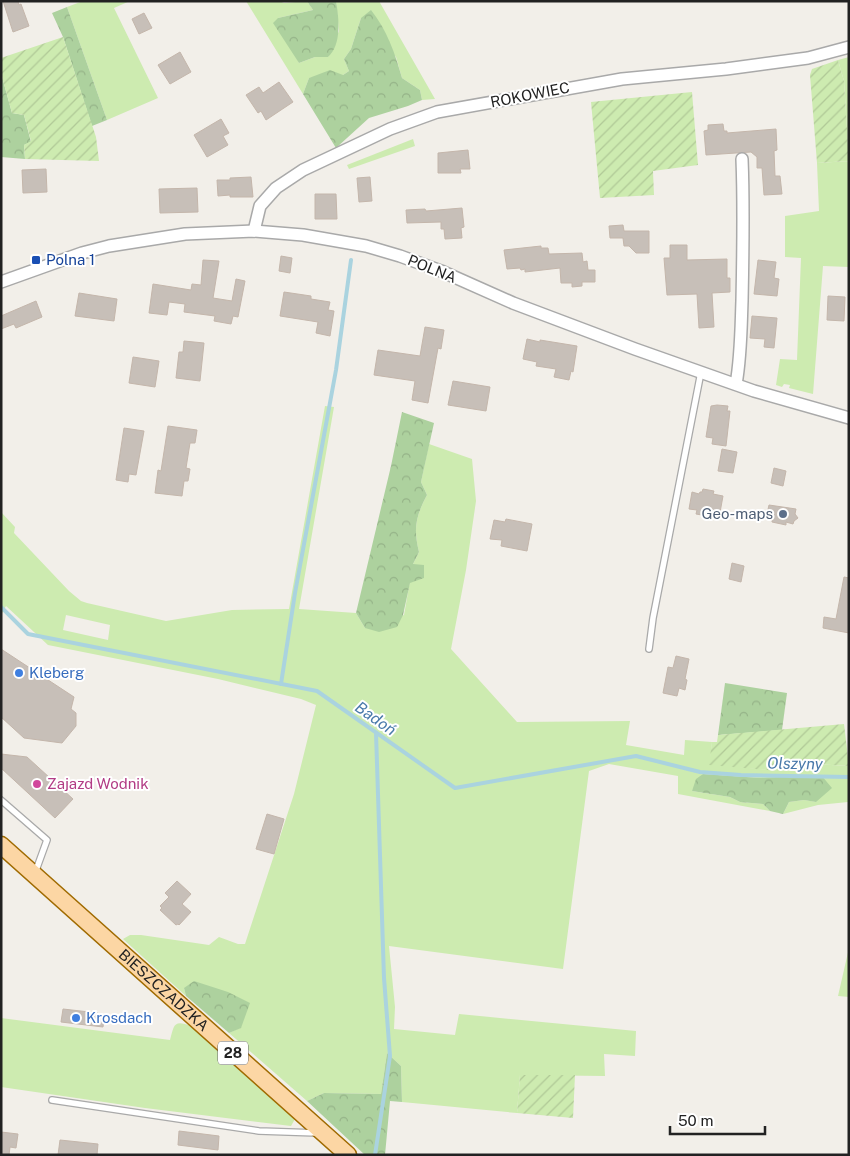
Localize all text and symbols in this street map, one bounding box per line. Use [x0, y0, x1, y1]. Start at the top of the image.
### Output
street label: ROKOWIEC [489, 79, 571, 111]
place label: Polna 1 [46, 251, 95, 268]
street label: POLNA [405, 251, 459, 286]
marker: Polna 1 [30, 254, 42, 266]
place label: Geo-maps [701, 505, 773, 522]
marker: Geo-maps [777, 508, 789, 520]
place label: Kleberg [29, 664, 84, 681]
marker: Kleberg [13, 667, 25, 679]
water label: Badoń [352, 698, 400, 739]
water label: Olszyny [767, 754, 824, 773]
place label: Zajazd Wodnik [47, 775, 149, 792]
marker: Zajazd Wodnik [31, 778, 43, 790]
street label: BIESZCZADZKA [116, 945, 212, 1035]
place label: Krosdach [86, 1009, 152, 1026]
marker: Krosdach [70, 1012, 82, 1024]
road number: 28 [218, 1042, 248, 1064]
scale bar [670, 1104, 765, 1136]
text: 50 m [678, 1112, 713, 1129]

